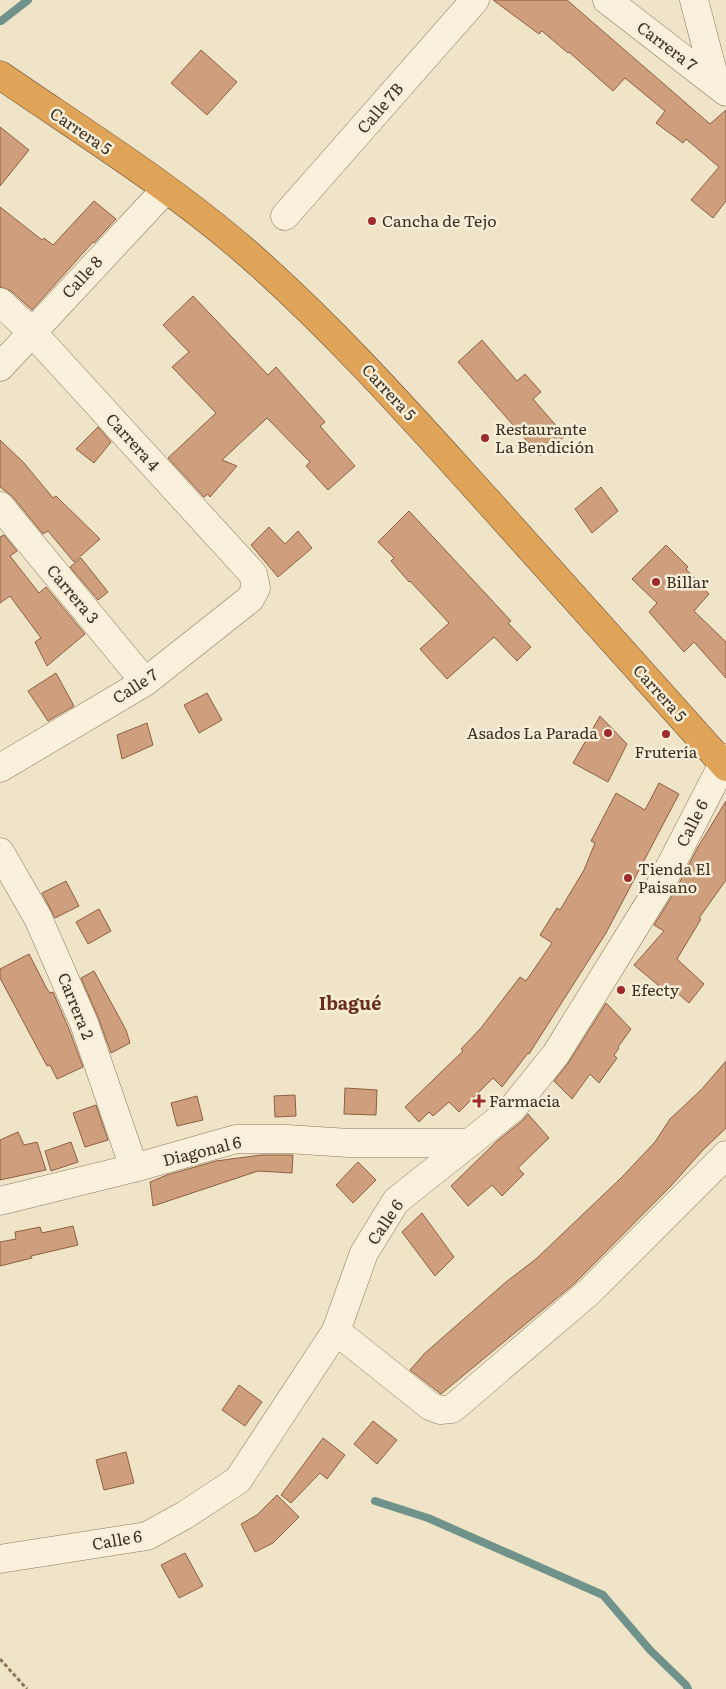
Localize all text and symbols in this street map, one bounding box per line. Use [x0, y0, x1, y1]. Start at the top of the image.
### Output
street label: Carrera 7 [632, 15, 703, 76]
street label: Calle 7B [350, 77, 408, 138]
street label: Carrera 5 [46, 101, 117, 160]
place label: Cancha de Tejo [382, 208, 497, 232]
marker: Cancha de Tejo [366, 215, 378, 227]
street label: Calle 8 [55, 250, 107, 303]
street label: Carrera 5 [357, 357, 422, 425]
street label: Carrera 4 [101, 407, 166, 476]
place label: Restaurante La Bendición [495, 416, 595, 458]
marker: Restaurante La Bendición [479, 432, 491, 444]
street label: Carrera 3 [42, 559, 106, 628]
place label: Billar [666, 569, 709, 593]
marker: Billar [650, 576, 662, 588]
street label: Carrera 5 [628, 658, 693, 726]
street label: Calle 7 [107, 662, 162, 709]
place label: Asados La Parada [467, 720, 598, 744]
marker: Asados La Parada [602, 727, 614, 739]
marker: Frutería [660, 728, 672, 740]
place label: Frutería [635, 739, 698, 763]
street label: Calle 6 [669, 794, 713, 850]
place label: Tienda El Paisano [638, 856, 711, 898]
marker: Tienda El Paisano [622, 872, 634, 884]
street label: Carrera 2 [53, 969, 101, 1043]
place label: Efecty [631, 977, 680, 1001]
marker: Efecty [615, 984, 627, 996]
district label: Ibagué [319, 989, 381, 1016]
place label: Farmacia [489, 1088, 561, 1112]
marker: Farmacia [473, 1095, 485, 1107]
street label: Diagonal 6 [160, 1129, 244, 1171]
street label: Calle 6 [360, 1194, 408, 1249]
street label: Calle 6 [90, 1523, 144, 1555]

